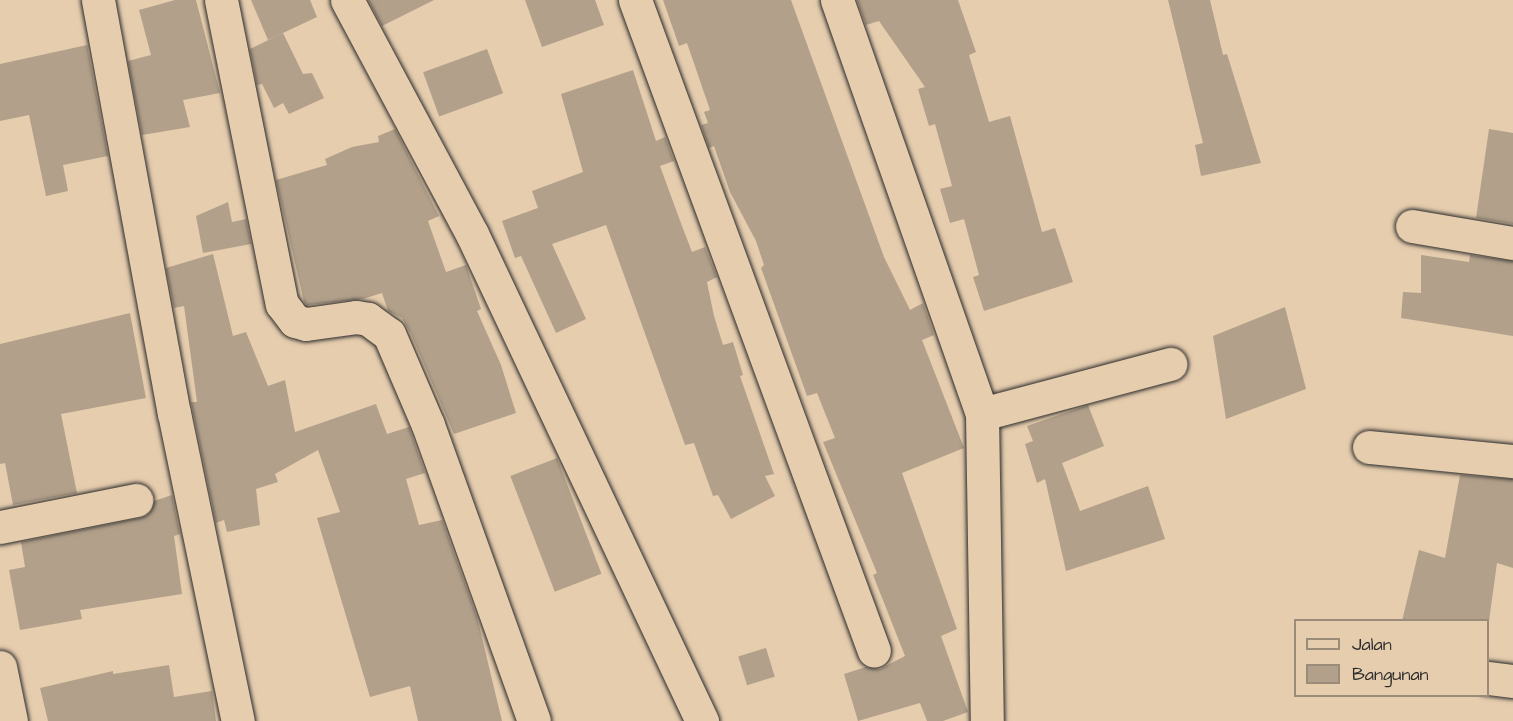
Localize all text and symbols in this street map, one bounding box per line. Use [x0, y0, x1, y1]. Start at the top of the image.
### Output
legend [1294, 619, 1489, 697]
text: Jalan [1352, 632, 1392, 657]
text: Bangunan [1352, 662, 1429, 687]

